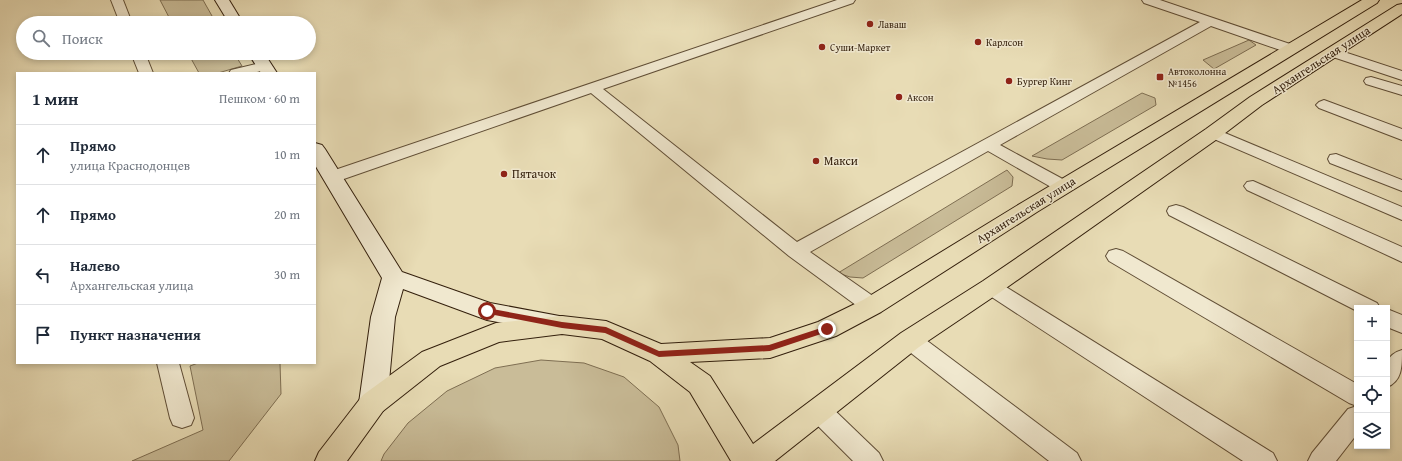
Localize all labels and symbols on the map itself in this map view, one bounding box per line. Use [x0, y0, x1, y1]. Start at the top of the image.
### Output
place label: Лаваш [878, 17, 907, 32]
marker: Лаваш [865, 19, 875, 29]
street label: Архангельская улица [1268, 21, 1373, 98]
place label: Карлсон [986, 35, 1023, 50]
marker: Карлсон [973, 37, 983, 47]
place label: Суши-Маркет [830, 40, 890, 55]
marker: Суши-Маркет [817, 42, 827, 52]
place label: Автоколонна №1456 [1168, 64, 1226, 91]
marker: Автоколонна №1456 [1155, 72, 1165, 82]
place label: Бургер Кинг [1017, 74, 1073, 89]
marker: Бургер Кинг [1004, 76, 1014, 86]
place label: Аксон [907, 90, 934, 105]
marker: Аксон [894, 92, 904, 102]
place label: Макси [824, 152, 858, 169]
marker: Макси [811, 156, 821, 166]
place label: Пятачок [512, 165, 557, 182]
marker: Пятачок [499, 169, 509, 179]
street label: Архангельская улица [973, 172, 1079, 247]
route start [478, 302, 496, 320]
route end [818, 320, 836, 338]

